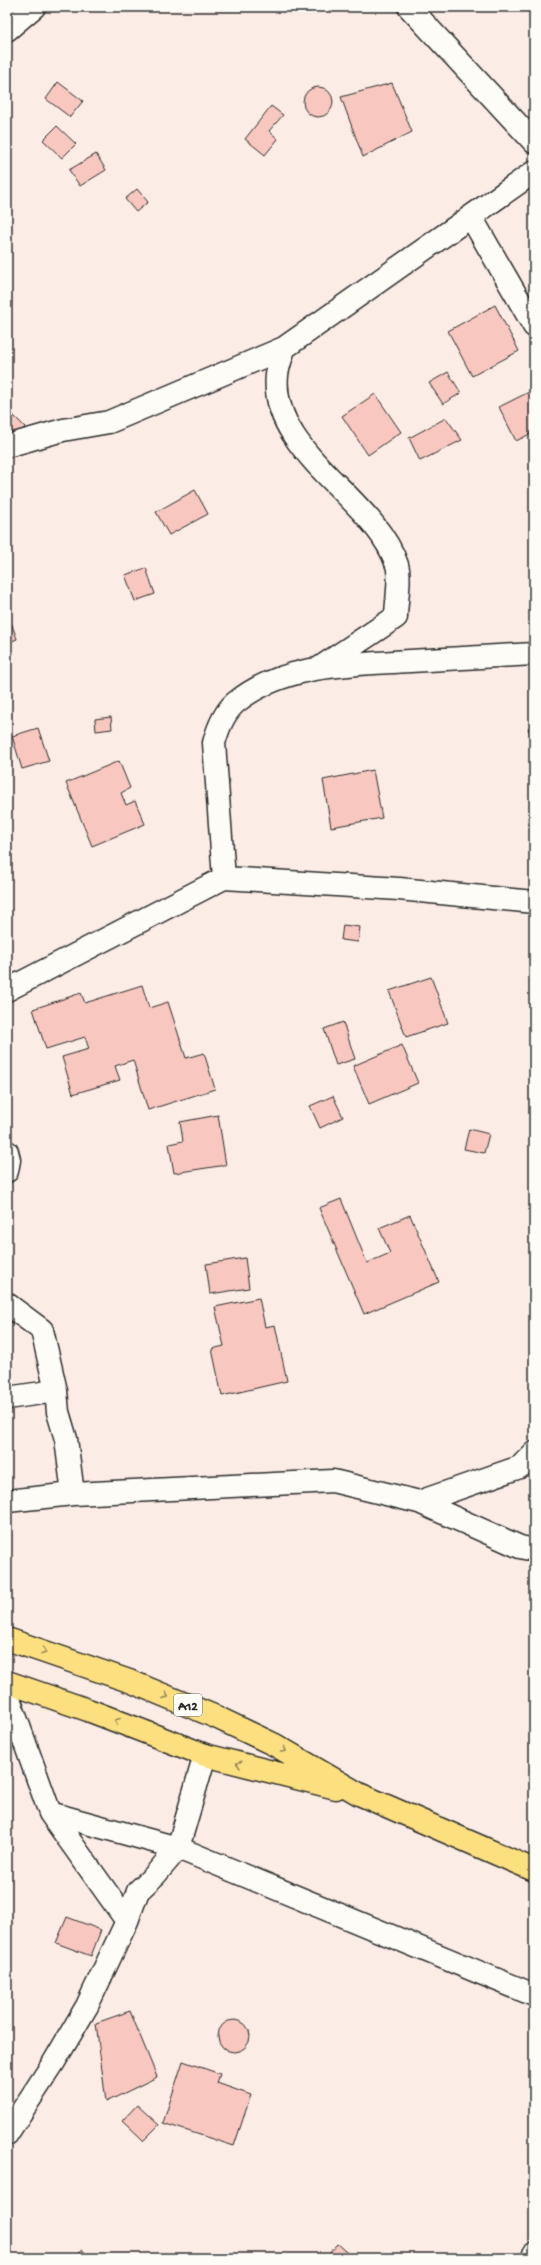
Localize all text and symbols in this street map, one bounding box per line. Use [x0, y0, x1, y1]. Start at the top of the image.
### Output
one-way arrow [40, 1647, 47, 1655]
one-way arrow [161, 1691, 169, 1699]
road number: A12 [174, 1694, 202, 1716]
one-way arrow [114, 1718, 121, 1726]
one-way arrow [280, 1745, 287, 1753]
one-way arrow [236, 1761, 243, 1769]

